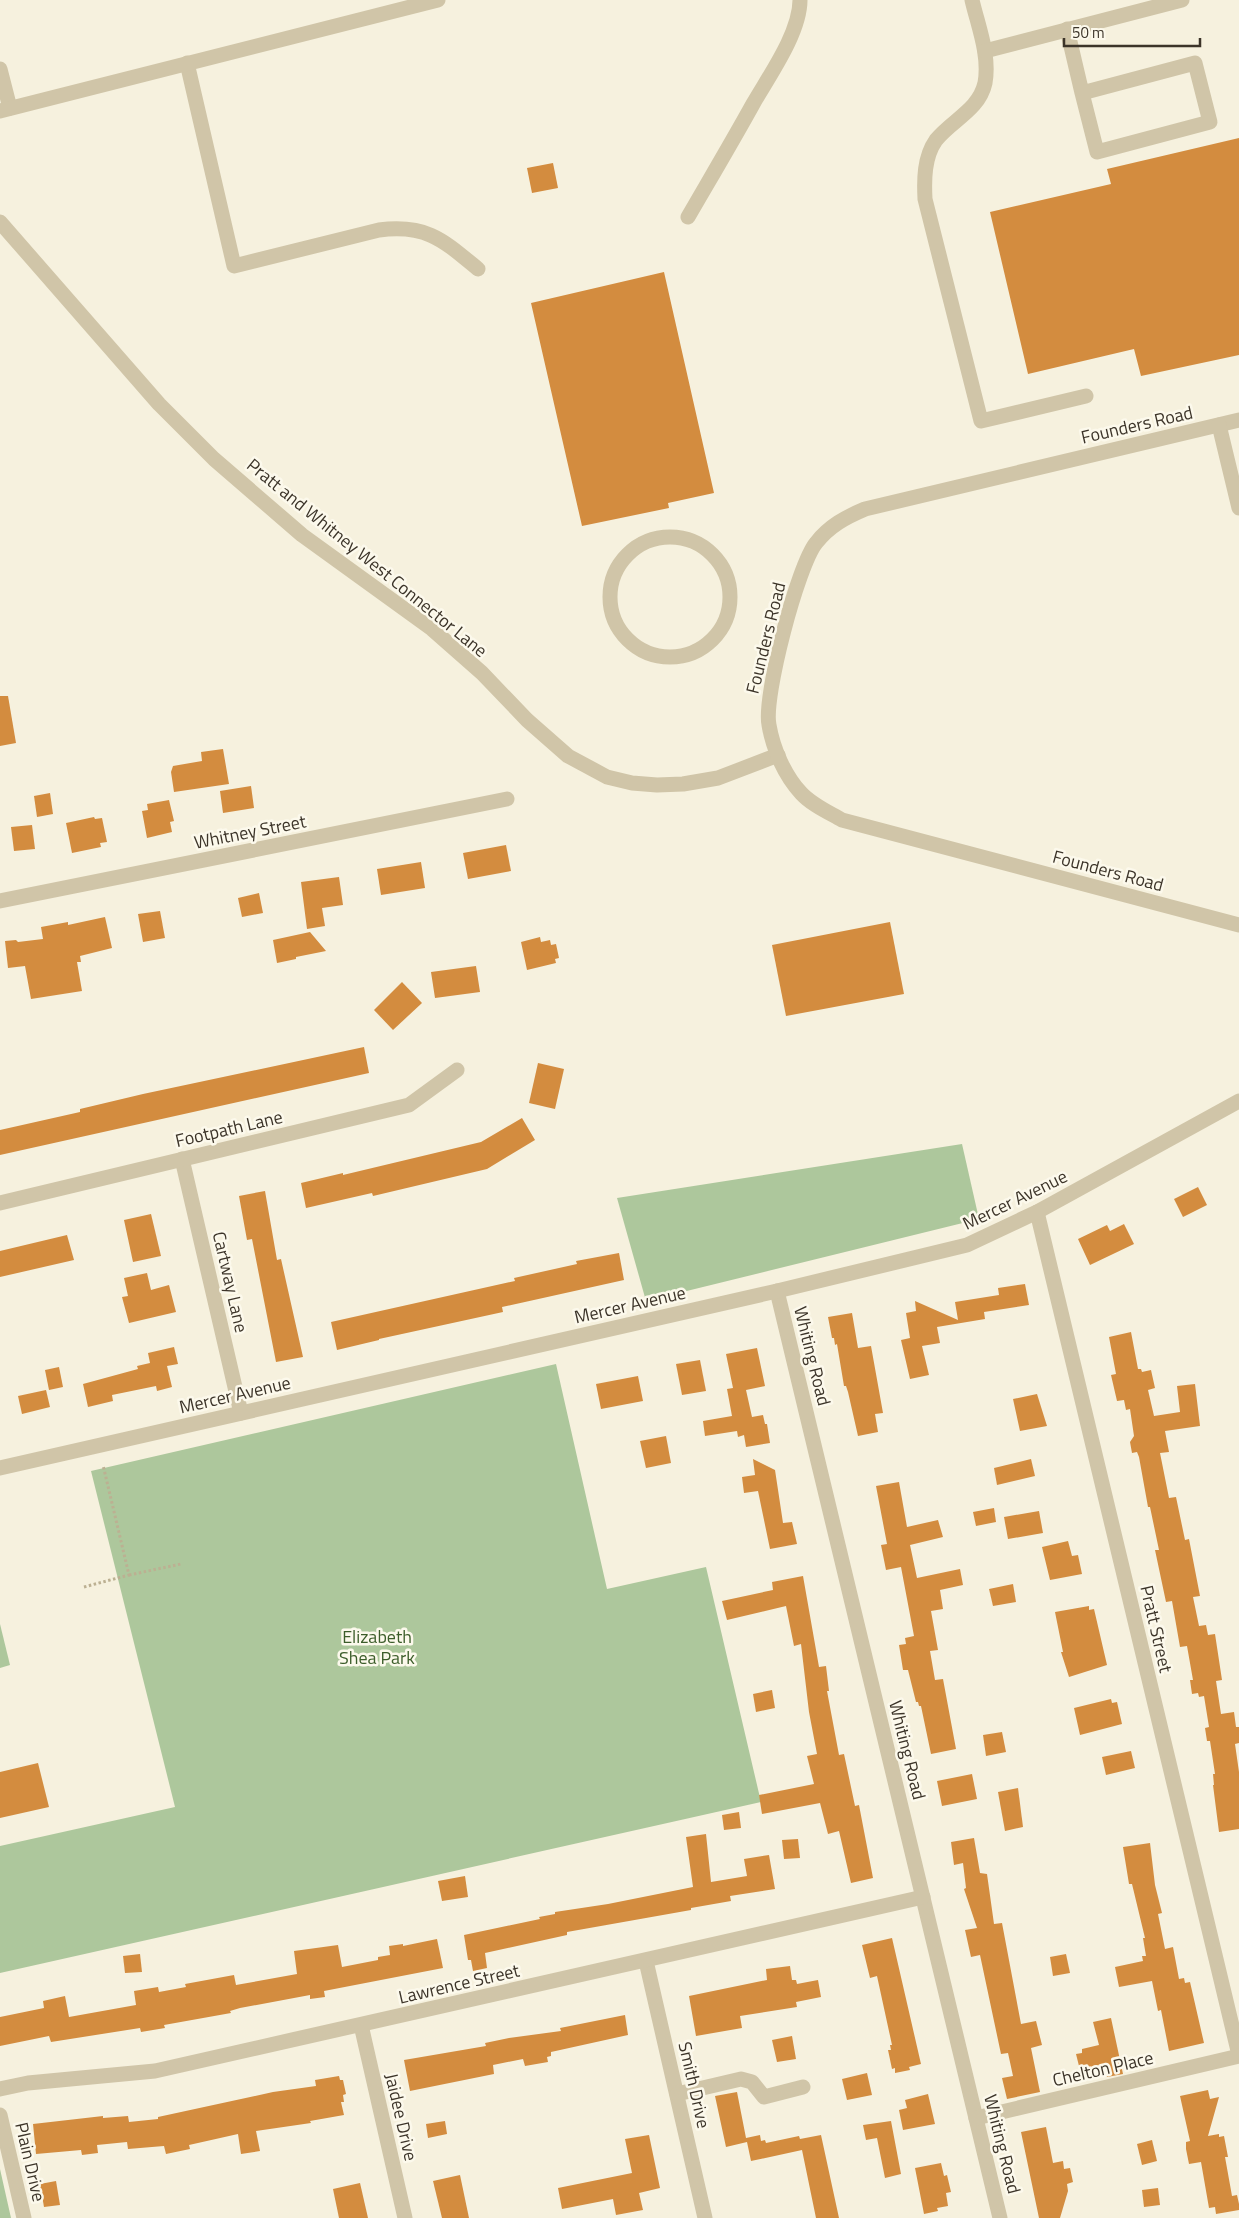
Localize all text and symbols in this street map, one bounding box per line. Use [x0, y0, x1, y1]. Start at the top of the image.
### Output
scale bar [1064, 15, 1200, 47]
text: 50 m [1072, 21, 1105, 44]
street label: Founders Road [1078, 399, 1195, 450]
street label: Pratt and Whitney West Connector Lane [241, 452, 494, 663]
street label: Founders Road [739, 579, 792, 696]
street label: Whitney Street [192, 807, 309, 856]
street label: Founders Road [1050, 843, 1167, 898]
street label: Footpath Lane [173, 1103, 285, 1154]
street label: Mercer Avenue [958, 1163, 1072, 1237]
street label: Cartway Lane [206, 1229, 255, 1335]
street label: Mercer Avenue [572, 1279, 688, 1330]
street label: Whiting Road [787, 1303, 838, 1408]
street label: Mercer Avenue [177, 1369, 293, 1420]
street label: Pratt Street [1133, 1583, 1180, 1676]
park label: Elizabeth Shea Park [339, 1623, 415, 1671]
street label: Whiting Road [882, 1697, 933, 1802]
street label: Lawrence Street [396, 1956, 523, 2011]
street label: Smith Drive [671, 2039, 718, 2131]
street label: Chelton Place [1050, 2044, 1156, 2093]
street label: Jaidee Drive [378, 2070, 425, 2163]
street label: Whiting Road [977, 2091, 1028, 2196]
street label: Plain Drive [8, 2119, 53, 2204]

